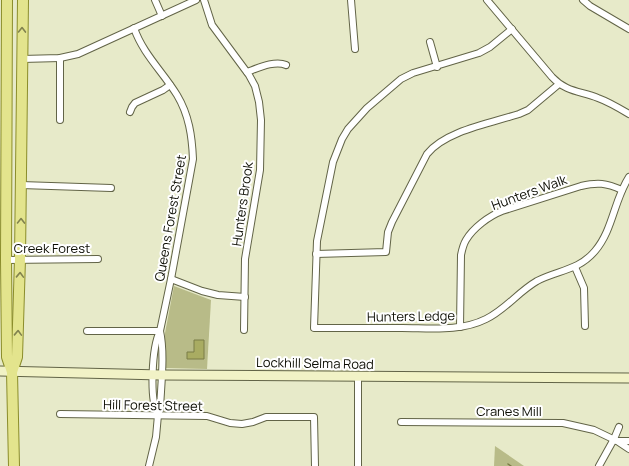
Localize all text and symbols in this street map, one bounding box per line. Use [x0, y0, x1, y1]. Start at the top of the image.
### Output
one-way arrow [18, 27, 26, 33]
street label: Queens Forest Street [150, 153, 190, 283]
street label: Hunters Brook [227, 160, 257, 247]
street label: Hunters Walk [489, 170, 570, 214]
one-way arrow [17, 217, 25, 223]
street label: Creek Forest [14, 239, 90, 257]
one-way arrow [15, 272, 24, 278]
street label: Hunters Ledge [367, 306, 456, 326]
one-way arrow [13, 330, 22, 336]
street label: Lockhill Selma Road [256, 353, 374, 373]
street label: Hill Forest Street [103, 395, 203, 415]
street label: Cranes Mill [476, 402, 542, 420]

